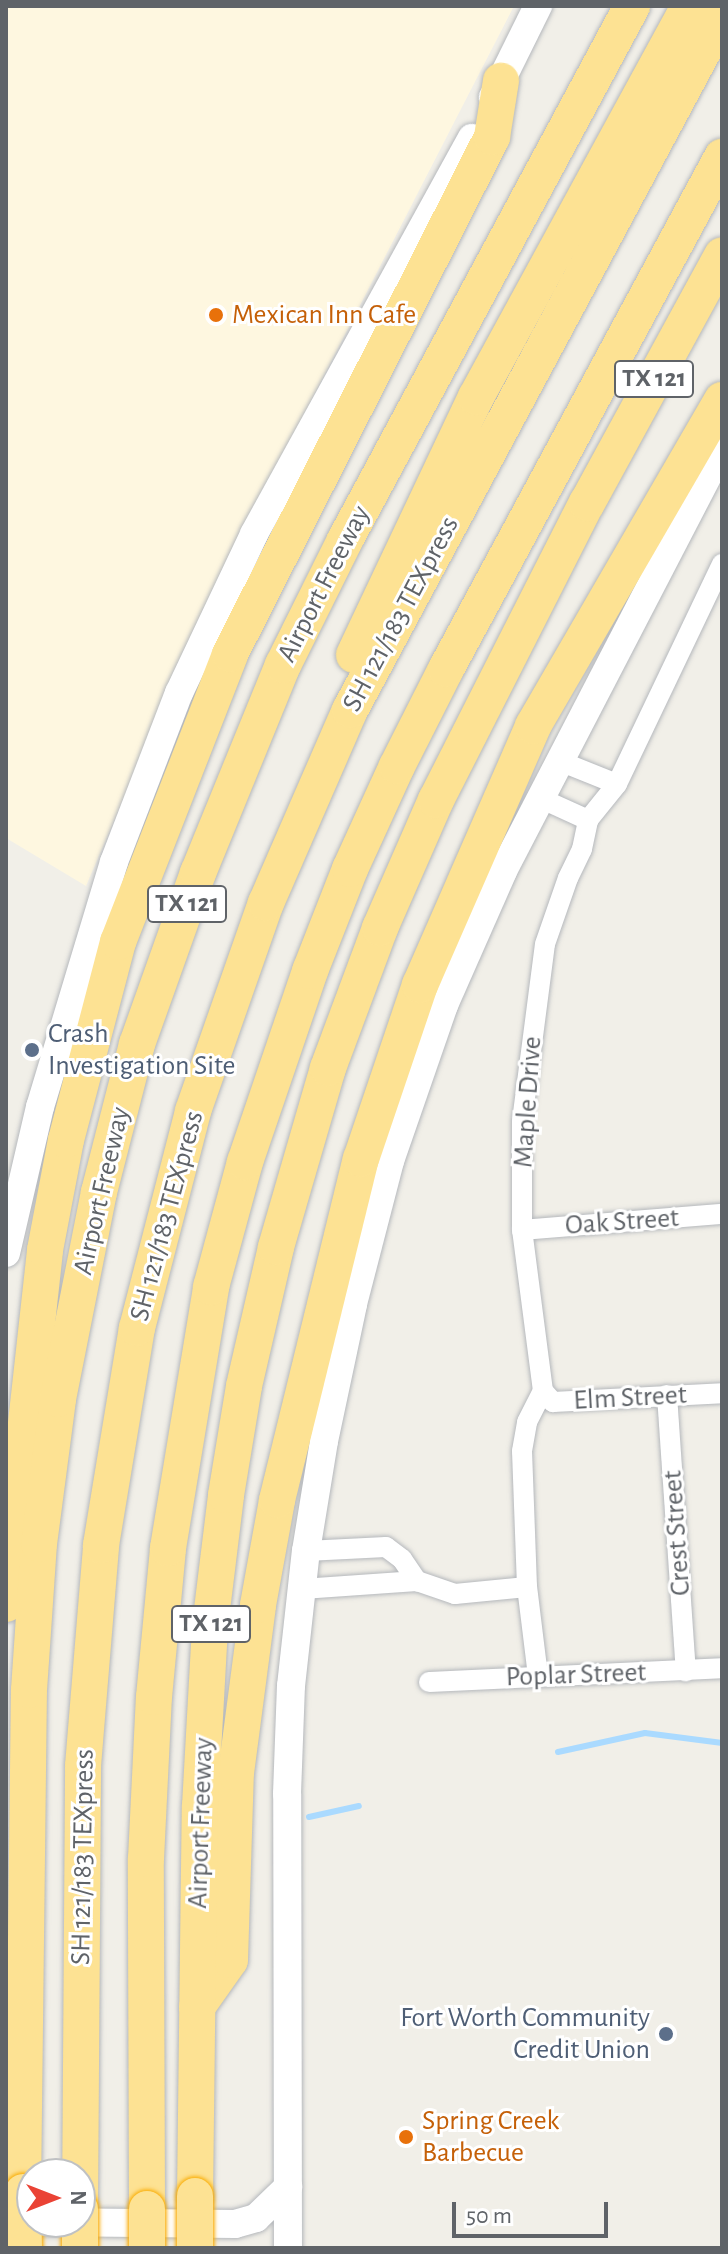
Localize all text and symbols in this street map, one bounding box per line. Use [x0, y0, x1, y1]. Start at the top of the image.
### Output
place label: Mexican Inn Cafe [232, 298, 416, 332]
marker: Mexican Inn Cafe [207, 306, 225, 324]
road number: TX 121 [614, 357, 694, 401]
street label: Airport Freeway [270, 500, 378, 668]
street label: SH 121/183 TEXpress [335, 511, 467, 717]
road number: TX 121 [147, 882, 227, 926]
place label: Crash Investigation Site [48, 1017, 235, 1083]
street label: Maple Drive [507, 1035, 549, 1169]
marker: Crash Investigation Site [23, 1041, 41, 1059]
street label: Airport Freeway [66, 1104, 138, 1278]
street label: SH 121/183 TEXpress [123, 1107, 211, 1325]
street label: Oak Street [564, 1201, 680, 1243]
street label: Elm Street [573, 1378, 687, 1418]
street label: Crest Street [656, 1469, 698, 1597]
road number: TX 121 [171, 1602, 251, 1646]
street label: Poplar Street [505, 1656, 647, 1694]
street label: Airport Freeway [181, 1737, 221, 1909]
street label: SH 121/183 TEXpress [64, 1749, 102, 1965]
place label: Fort Worth Community Credit Union [400, 2001, 650, 2067]
marker: Fort Worth Community Credit Union [657, 2025, 675, 2043]
place label: Spring Creek Barbecue [422, 2104, 559, 2170]
marker: Spring Creek Barbecue [397, 2128, 415, 2146]
north arrow [16, 2158, 96, 2238]
scale bar [456, 2186, 612, 2236]
text: N [67, 2190, 89, 2206]
text: 50 m [466, 2204, 512, 2228]

